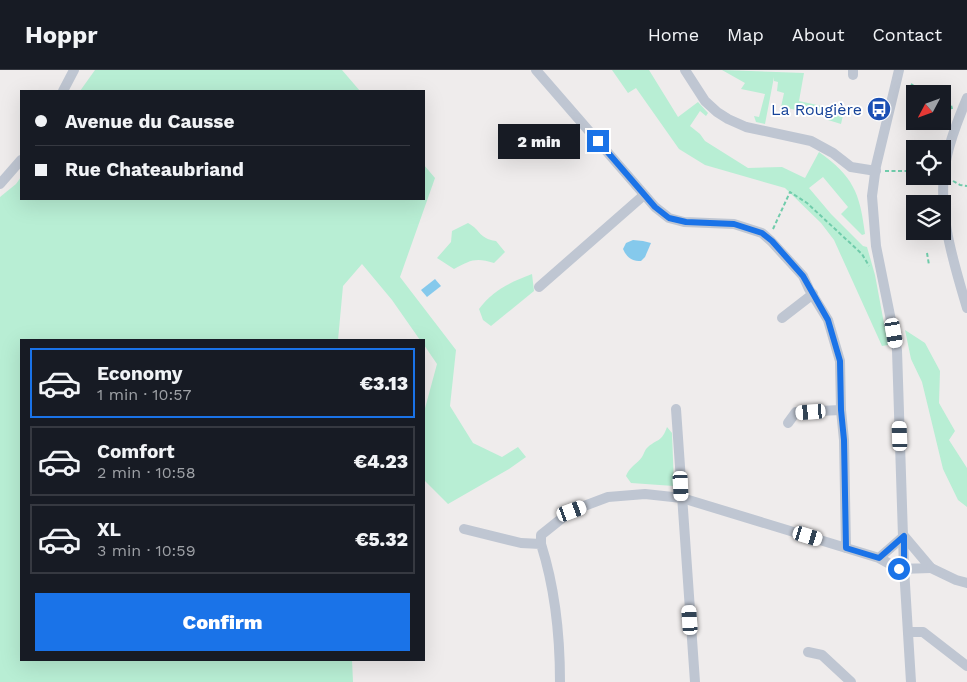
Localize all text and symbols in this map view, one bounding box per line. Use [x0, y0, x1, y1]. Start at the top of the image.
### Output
text: Hoppr [25, 21, 98, 49]
text: Home [648, 24, 699, 45]
text: Map [727, 24, 764, 45]
text: About [792, 24, 844, 45]
text: Contact [872, 24, 942, 45]
north arrow [906, 85, 951, 130]
map controls [906, 85, 951, 240]
bus stop icon: La Rougière [866, 96, 892, 122]
place label: La Rougière [771, 100, 862, 119]
text: Avenue du Causse [65, 110, 234, 133]
callout: 2 min [498, 124, 580, 158]
route end [587, 130, 609, 152]
text: 2 min [517, 132, 561, 151]
button: locate [906, 140, 951, 185]
text: Rue Chateaubriand [65, 158, 244, 181]
button: layers [906, 195, 951, 240]
car [884, 317, 903, 349]
icon: car [37, 361, 82, 406]
text: Economy [97, 362, 182, 385]
text: €3.13 [360, 372, 408, 395]
text: 1 min · 10:57 [97, 385, 192, 404]
car [795, 403, 826, 421]
car [891, 421, 908, 451]
icon: car [37, 439, 82, 484]
text: Comfort [97, 440, 175, 463]
text: €4.23 [354, 450, 408, 473]
text: 2 min · 10:58 [97, 463, 196, 482]
car [672, 471, 689, 501]
car [555, 499, 588, 523]
icon: car [37, 517, 82, 562]
text: XL [97, 518, 121, 541]
car [791, 524, 824, 548]
text: €5.32 [355, 528, 408, 551]
text: 3 min · 10:59 [97, 541, 196, 560]
route start [888, 558, 910, 580]
button: Confirm [35, 593, 410, 651]
car [681, 605, 698, 635]

